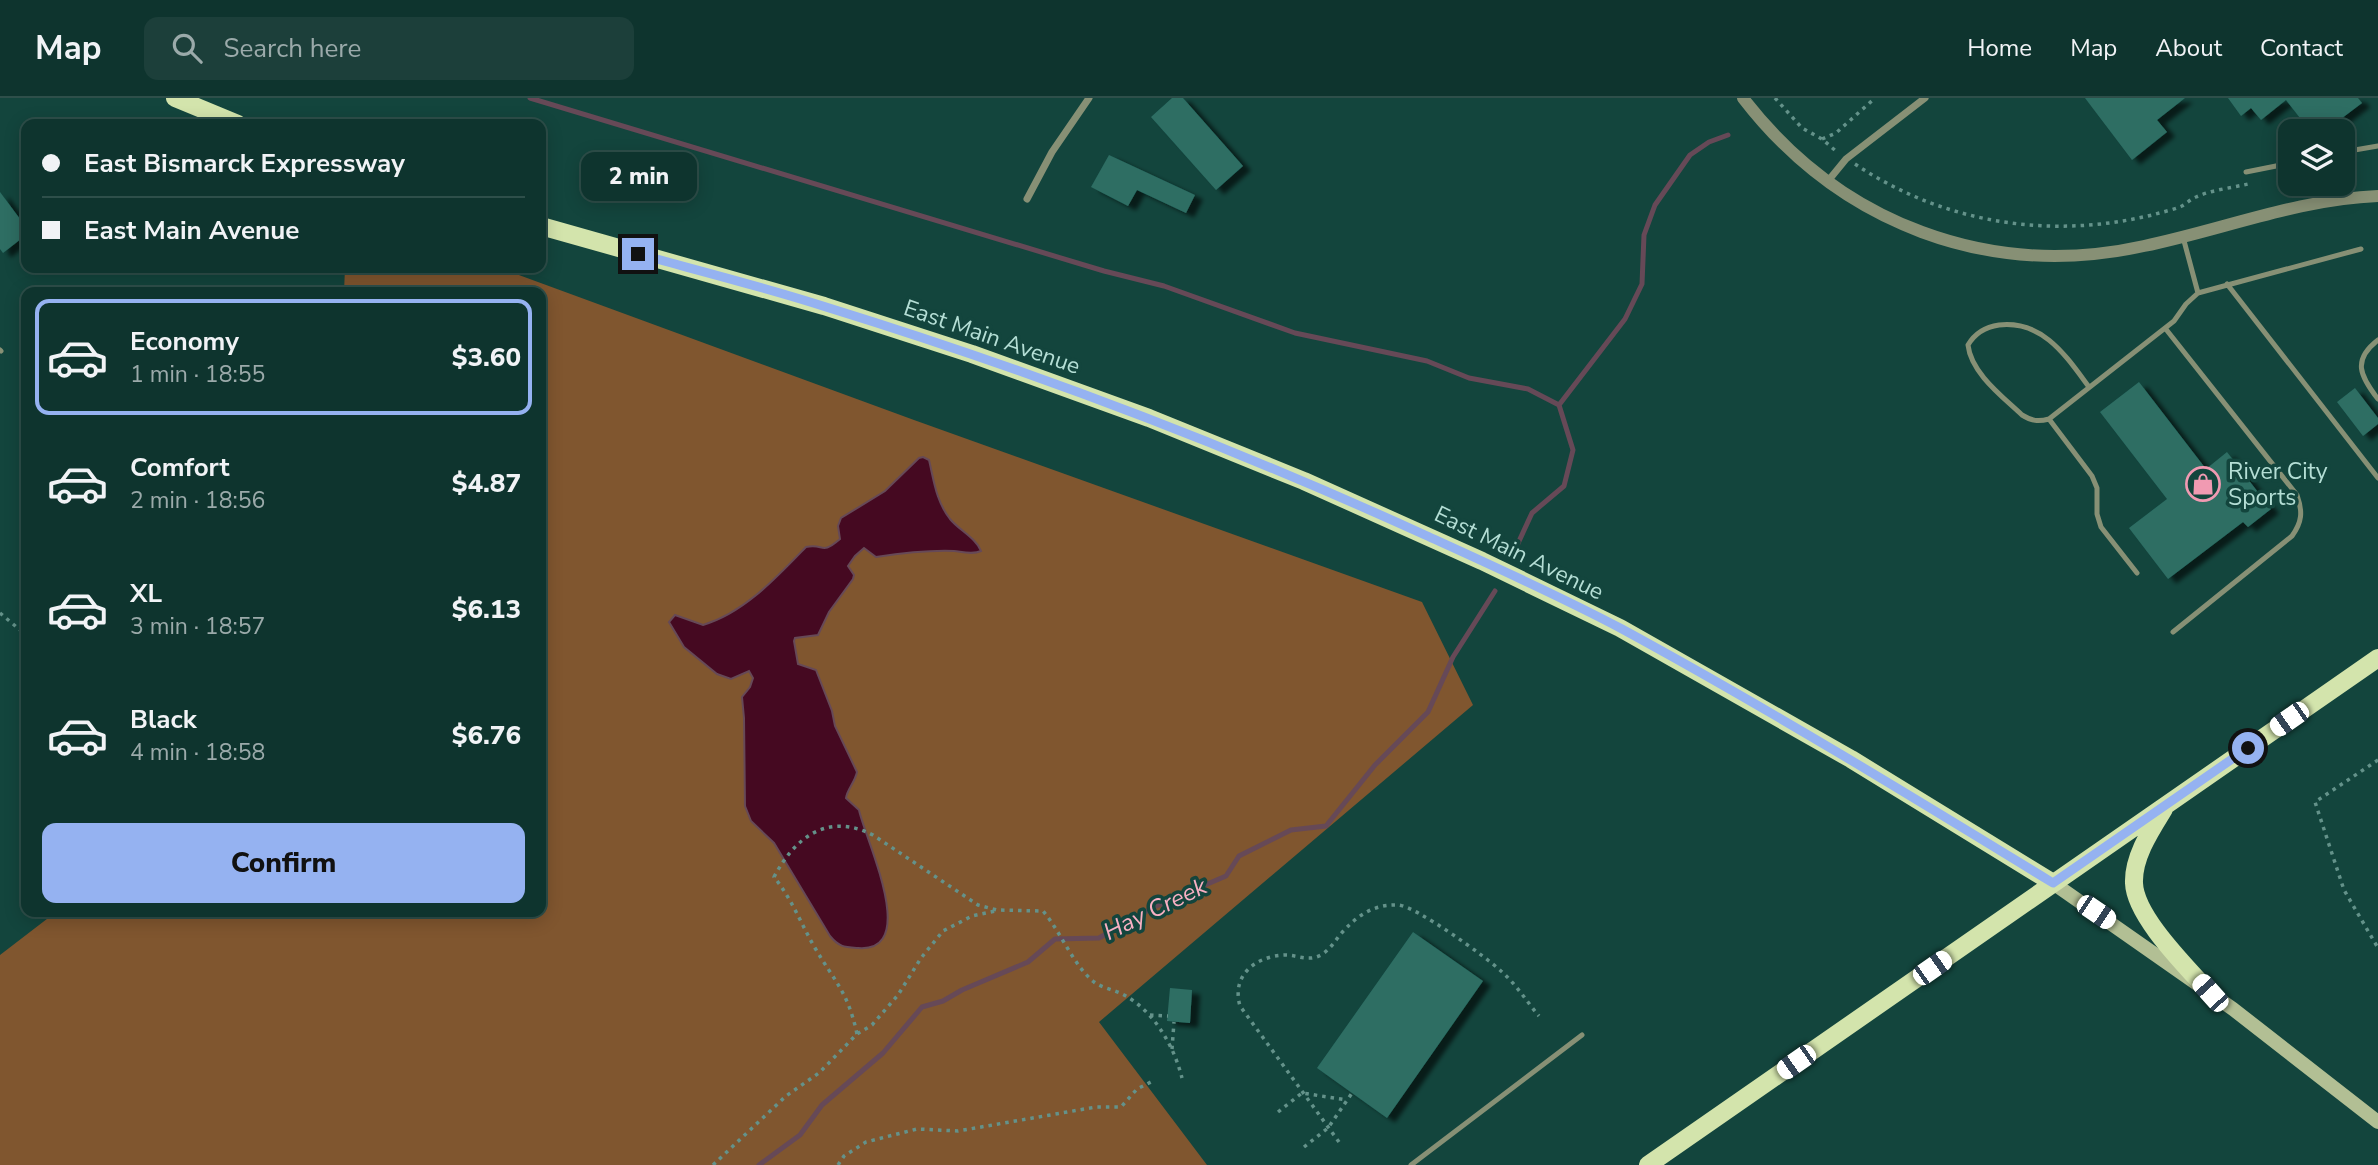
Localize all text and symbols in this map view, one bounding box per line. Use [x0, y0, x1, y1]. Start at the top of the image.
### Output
search box [144, 17, 634, 80]
text: Map [35, 26, 102, 71]
icon: search [168, 29, 206, 67]
text: Search here [224, 31, 361, 66]
text: Home [1967, 32, 2032, 64]
text: Map [2070, 32, 2117, 64]
text: About [2155, 32, 2222, 64]
text: Contact [2260, 32, 2343, 64]
map controls [2278, 119, 2355, 196]
button: layers [2278, 119, 2355, 196]
text: East Bismarck Expressway [84, 146, 405, 181]
callout: 2 min [580, 152, 696, 202]
text: 2 min [609, 161, 669, 192]
text: East Main Avenue [84, 213, 299, 248]
route end [622, 238, 654, 270]
street label: East Main Avenue [900, 292, 1084, 382]
text: Economy [130, 324, 239, 359]
icon: car [46, 326, 109, 389]
text: $3.60 [452, 340, 521, 375]
text: 1 min · 18:55 [130, 359, 265, 390]
text: Comfort [130, 450, 230, 485]
icon: car [46, 452, 109, 515]
place label: River City Sports [2228, 456, 2328, 513]
shop icon: River City Sports [2184, 465, 2222, 503]
text: $4.87 [452, 466, 521, 501]
text: 2 min · 18:56 [130, 485, 265, 516]
street label: East Main Avenue [1429, 499, 1609, 607]
text: XL [130, 576, 162, 611]
icon: car [46, 578, 109, 641]
text: $6.13 [452, 592, 521, 627]
text: 3 min · 18:57 [130, 611, 265, 642]
car [2266, 698, 2313, 740]
text: Black [130, 702, 197, 737]
icon: car [46, 704, 109, 767]
text: $6.76 [452, 718, 521, 753]
route start [2232, 732, 2264, 764]
text: 4 min · 18:58 [130, 737, 265, 768]
button: Confirm [42, 823, 525, 903]
water label: Hay Creek [1098, 870, 1213, 948]
car [2073, 892, 2120, 932]
car [1909, 947, 1956, 989]
car [2189, 970, 2232, 1016]
car [1773, 1041, 1820, 1083]

